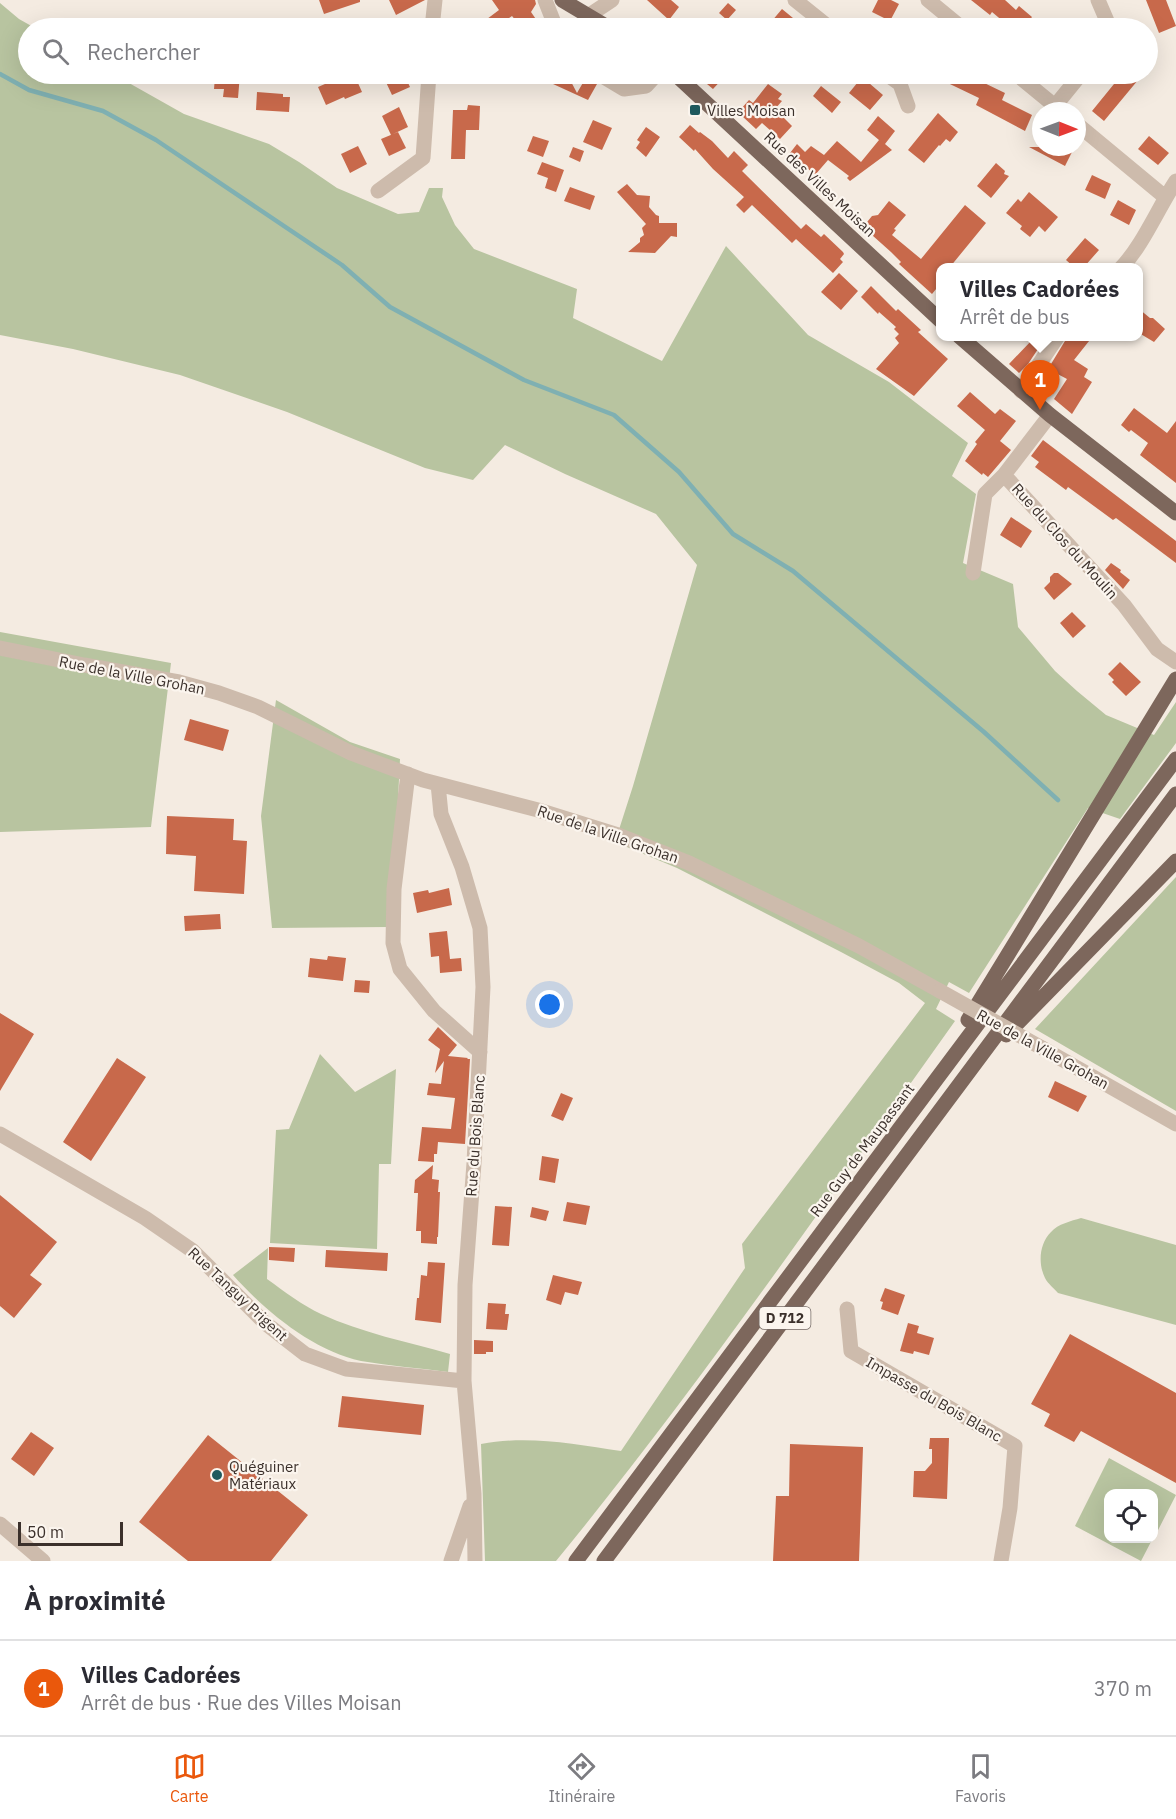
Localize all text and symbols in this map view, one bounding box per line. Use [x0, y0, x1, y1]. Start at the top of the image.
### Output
search box [18, 18, 1158, 84]
icon: search [39, 35, 72, 68]
text: Rechercher [87, 37, 200, 66]
place label: Villes Moisan [707, 101, 795, 120]
north arrow [1032, 102, 1086, 156]
marker: Villes Moisan [688, 103, 702, 117]
street label: Rue des Villes Moisan [760, 127, 880, 241]
popup [936, 263, 1143, 341]
text: Villes Cadorées [960, 274, 1119, 303]
text: Arrêt de bus [960, 303, 1070, 330]
pin: 1 [1020, 360, 1060, 410]
street label: Rue du Clos du Moulin [1008, 479, 1122, 603]
street label: Rue de la Ville Grohan [58, 652, 206, 698]
street label: Rue de la Ville Grohan [535, 801, 681, 867]
your location [535, 990, 564, 1019]
street label: Rue de la Ville Grohan [974, 1005, 1112, 1093]
street label: Rue du Bois Blanc [461, 1074, 489, 1197]
street label: Rue Guy de Maupassant [806, 1080, 918, 1220]
street label: Rue Tanguy Prigent [184, 1243, 292, 1345]
road number: D 712 [760, 1307, 810, 1329]
street label: Impasse du Bois Blanc [863, 1352, 1006, 1446]
place label: Quéguiner Matériaux [229, 1457, 299, 1493]
marker: Quéguiner Matériaux [210, 1468, 224, 1482]
map controls [1104, 1489, 1158, 1543]
button: locate [1104, 1489, 1158, 1543]
scale bar [18, 1519, 123, 1546]
text: 50 m [27, 1522, 64, 1542]
text: À proximité [24, 1583, 166, 1617]
text: Villes Cadorées [81, 1660, 241, 1689]
text: 1 [38, 1675, 50, 1702]
text: 370 m [1094, 1675, 1152, 1702]
text: Arrêt de bus · Rue des Villes Moisan [81, 1689, 402, 1716]
tab: Carte [170, 1750, 209, 1806]
tab: Itinéraire [548, 1750, 615, 1806]
tab: Favoris [955, 1750, 1006, 1806]

